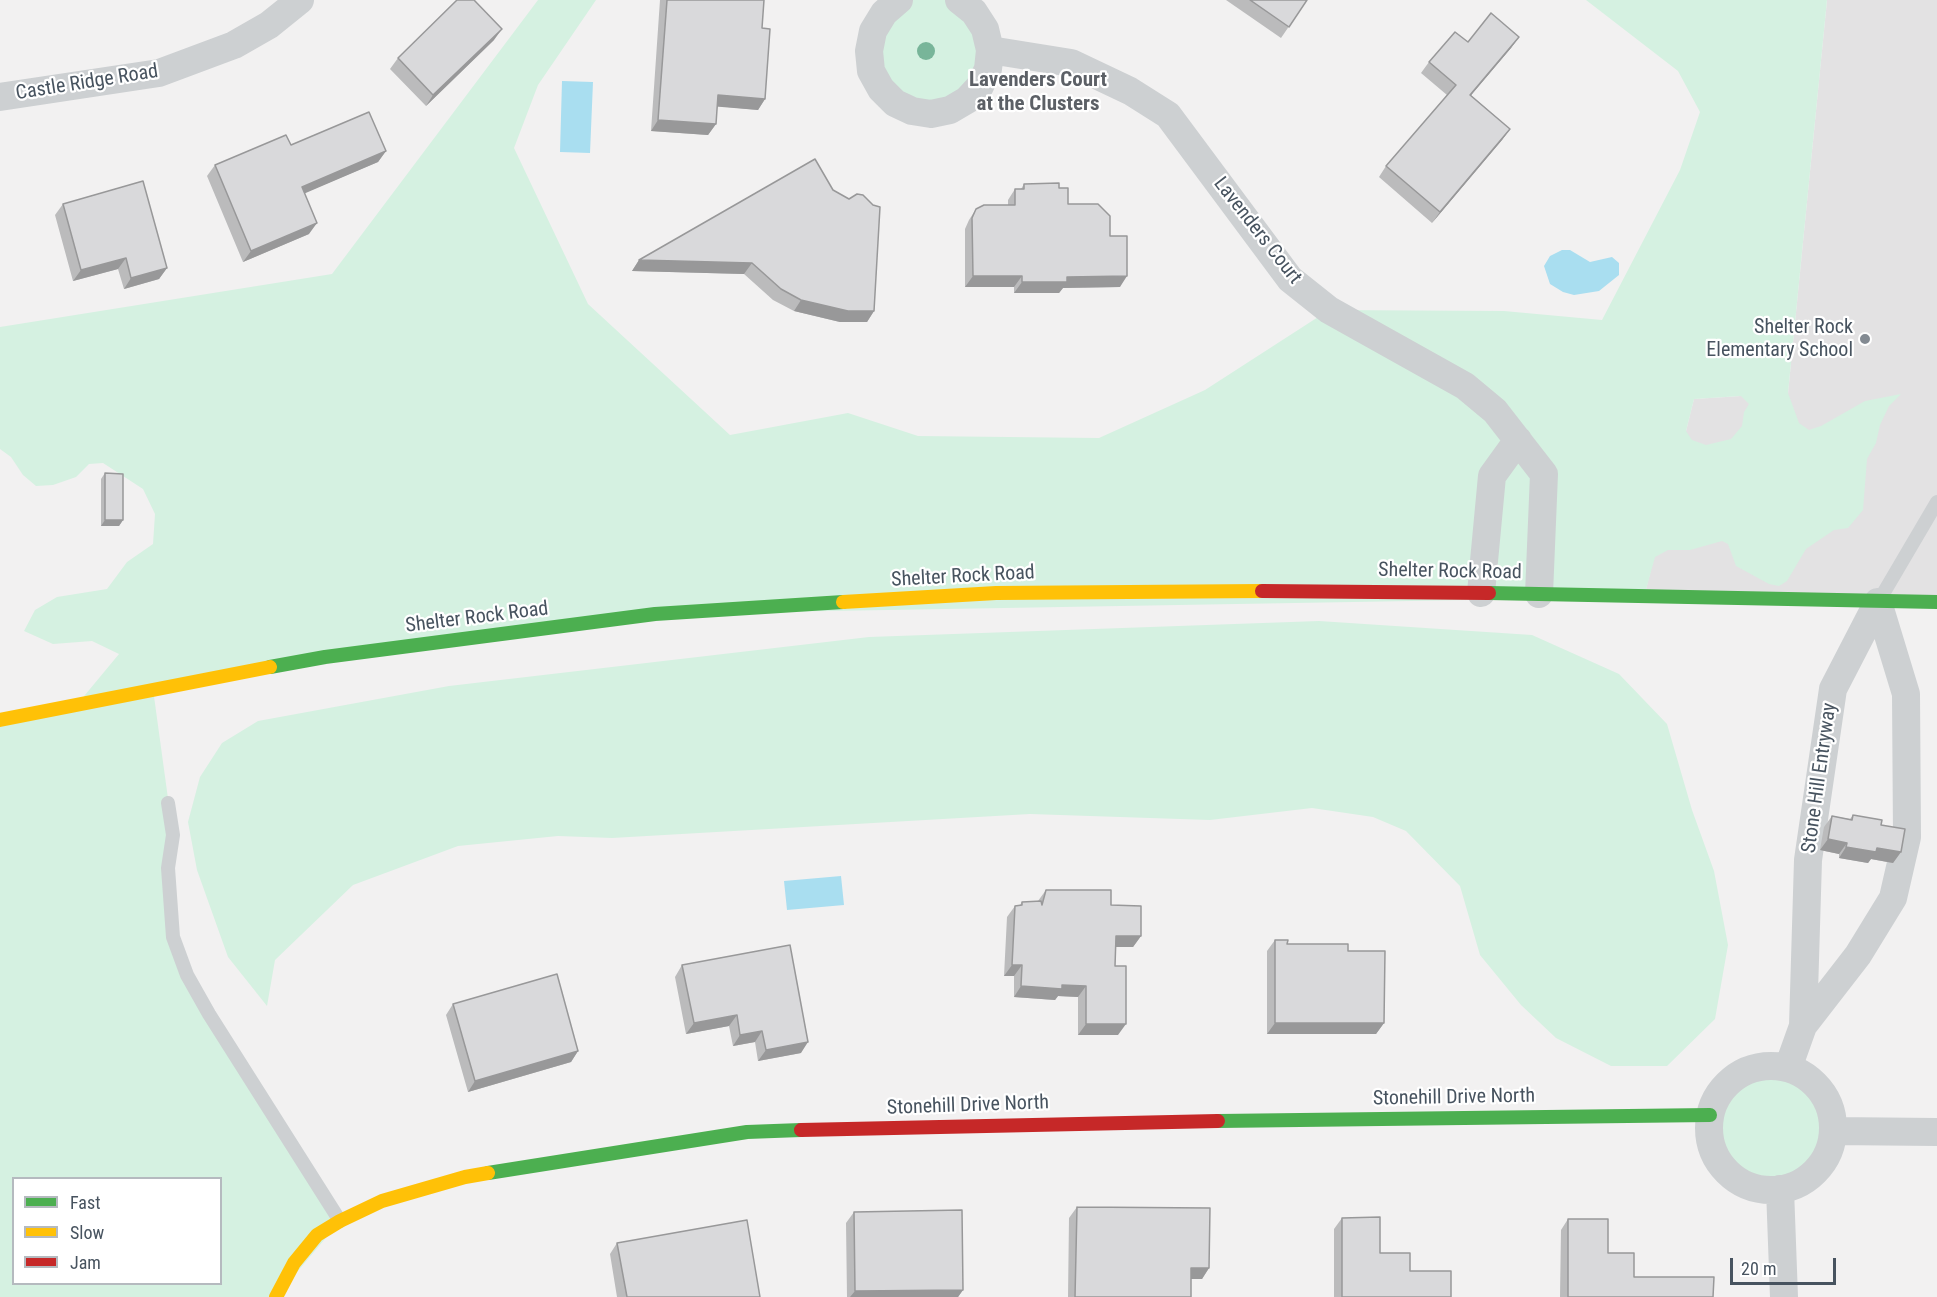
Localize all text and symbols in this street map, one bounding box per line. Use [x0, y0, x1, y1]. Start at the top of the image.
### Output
street label: Castle Ridge Road [14, 60, 160, 106]
district label: Lavenders Court at the Clusters [969, 68, 1107, 118]
street label: Lavenders Court [1208, 173, 1306, 289]
place label: Shelter Rock Elementary School [1706, 316, 1853, 363]
marker: Shelter Rock Elementary School [1858, 332, 1872, 346]
street label: Shelter Rock Road [1378, 559, 1522, 585]
street label: Shelter Rock Road [891, 561, 1035, 593]
street label: Shelter Rock Road [404, 597, 550, 639]
street label: Stone Hill Entryway [1798, 701, 1842, 855]
street label: Stonehill Drive North [1373, 1085, 1535, 1111]
street label: Stonehill Drive North [886, 1091, 1050, 1121]
legend [12, 1177, 222, 1285]
text: Fast [70, 1192, 101, 1213]
text: Slow [70, 1222, 104, 1243]
scale bar [1733, 1246, 1840, 1284]
text: Jam [70, 1252, 101, 1273]
text: 20 m [1741, 1258, 1776, 1279]

